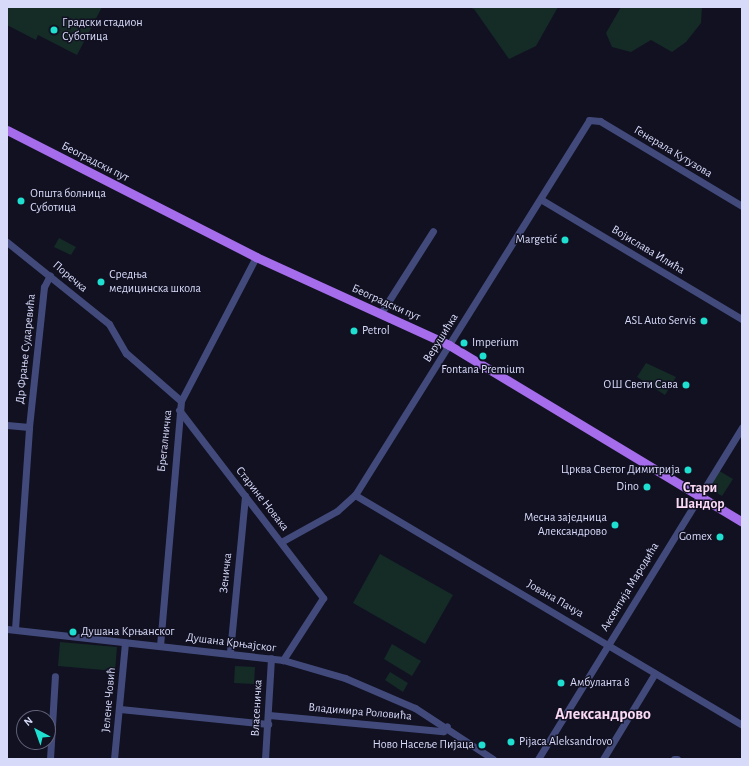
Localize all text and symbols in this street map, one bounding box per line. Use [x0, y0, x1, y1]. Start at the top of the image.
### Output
place label: Градски стадион Суботица [62, 16, 143, 44]
marker: Градски стадион Суботица [49, 25, 59, 35]
street label: Генерала Кутузова [631, 123, 715, 181]
street label: Београдски пут [59, 139, 131, 185]
place label: Општа болница Суботица [30, 187, 106, 215]
marker: Општа болница Суботица [15, 195, 27, 207]
street label: Војислава Илића [609, 222, 687, 278]
place label: Margetić [516, 233, 557, 247]
marker: Margetić [560, 235, 570, 245]
street label: Поречка [50, 258, 90, 296]
place label: Средња медицинска школа [109, 268, 201, 296]
marker: Средња медицинска школа [96, 277, 106, 287]
street label: Београдски пут [349, 281, 423, 325]
street label: Др Фрање Сударевића [13, 293, 39, 405]
street label: Верушићка [420, 311, 462, 365]
place label: ASL Auto Servis [625, 314, 696, 328]
marker: ASL Auto Servis [699, 316, 709, 326]
place label: Petrol [362, 324, 390, 338]
marker: Petrol [349, 326, 359, 336]
place label: Imperium [472, 336, 519, 350]
marker: Imperium [459, 338, 469, 348]
marker: Fontana Premium [478, 351, 488, 361]
place label: Fontana Premium [441, 363, 525, 377]
place label: ОШ Свети Сава [603, 378, 678, 392]
marker: ОШ Свети Сава [681, 380, 691, 390]
street label: Брегалничка [155, 409, 175, 473]
place label: Црква Светог Димитрија [561, 463, 680, 477]
street label: Старине Новака [232, 464, 292, 534]
marker: Црква Светог Димитрија [683, 465, 693, 475]
place label: Dino [616, 480, 639, 494]
district label: Стари Шандор [675, 480, 725, 512]
marker: Dino [642, 482, 652, 492]
place label: Месна заједница Александрово [524, 511, 607, 539]
marker: Месна заједница Александрово [610, 520, 620, 530]
place label: Gomex [679, 530, 712, 544]
marker: Gomex [715, 532, 725, 542]
street label: Аксентија Мародића [598, 540, 662, 634]
street label: Зеничка [217, 552, 235, 594]
street label: Јована Пачуа [524, 577, 586, 621]
place label: Душана Крњанског [81, 625, 174, 639]
marker: Душана Крњанског [68, 627, 78, 637]
street label: Душана Крњајског [185, 630, 277, 656]
street label: Јелене Човић [99, 667, 119, 733]
place label: Амбуланта 8 [570, 676, 630, 690]
marker: Амбуланта 8 [555, 677, 567, 689]
street label: Власеничка [248, 679, 266, 737]
street label: Владимира Роловића [308, 700, 412, 724]
district label: Александрово [555, 704, 651, 724]
north arrow [16, 710, 56, 750]
text: N [22, 715, 35, 728]
place label: Pijaca Aleksandrovo [519, 735, 612, 749]
marker: Pijaca Aleksandrovo [506, 737, 516, 747]
place label: Ново Насеље Пијаца [372, 738, 474, 752]
marker: Ново Насеље Пијаца [477, 740, 487, 750]

